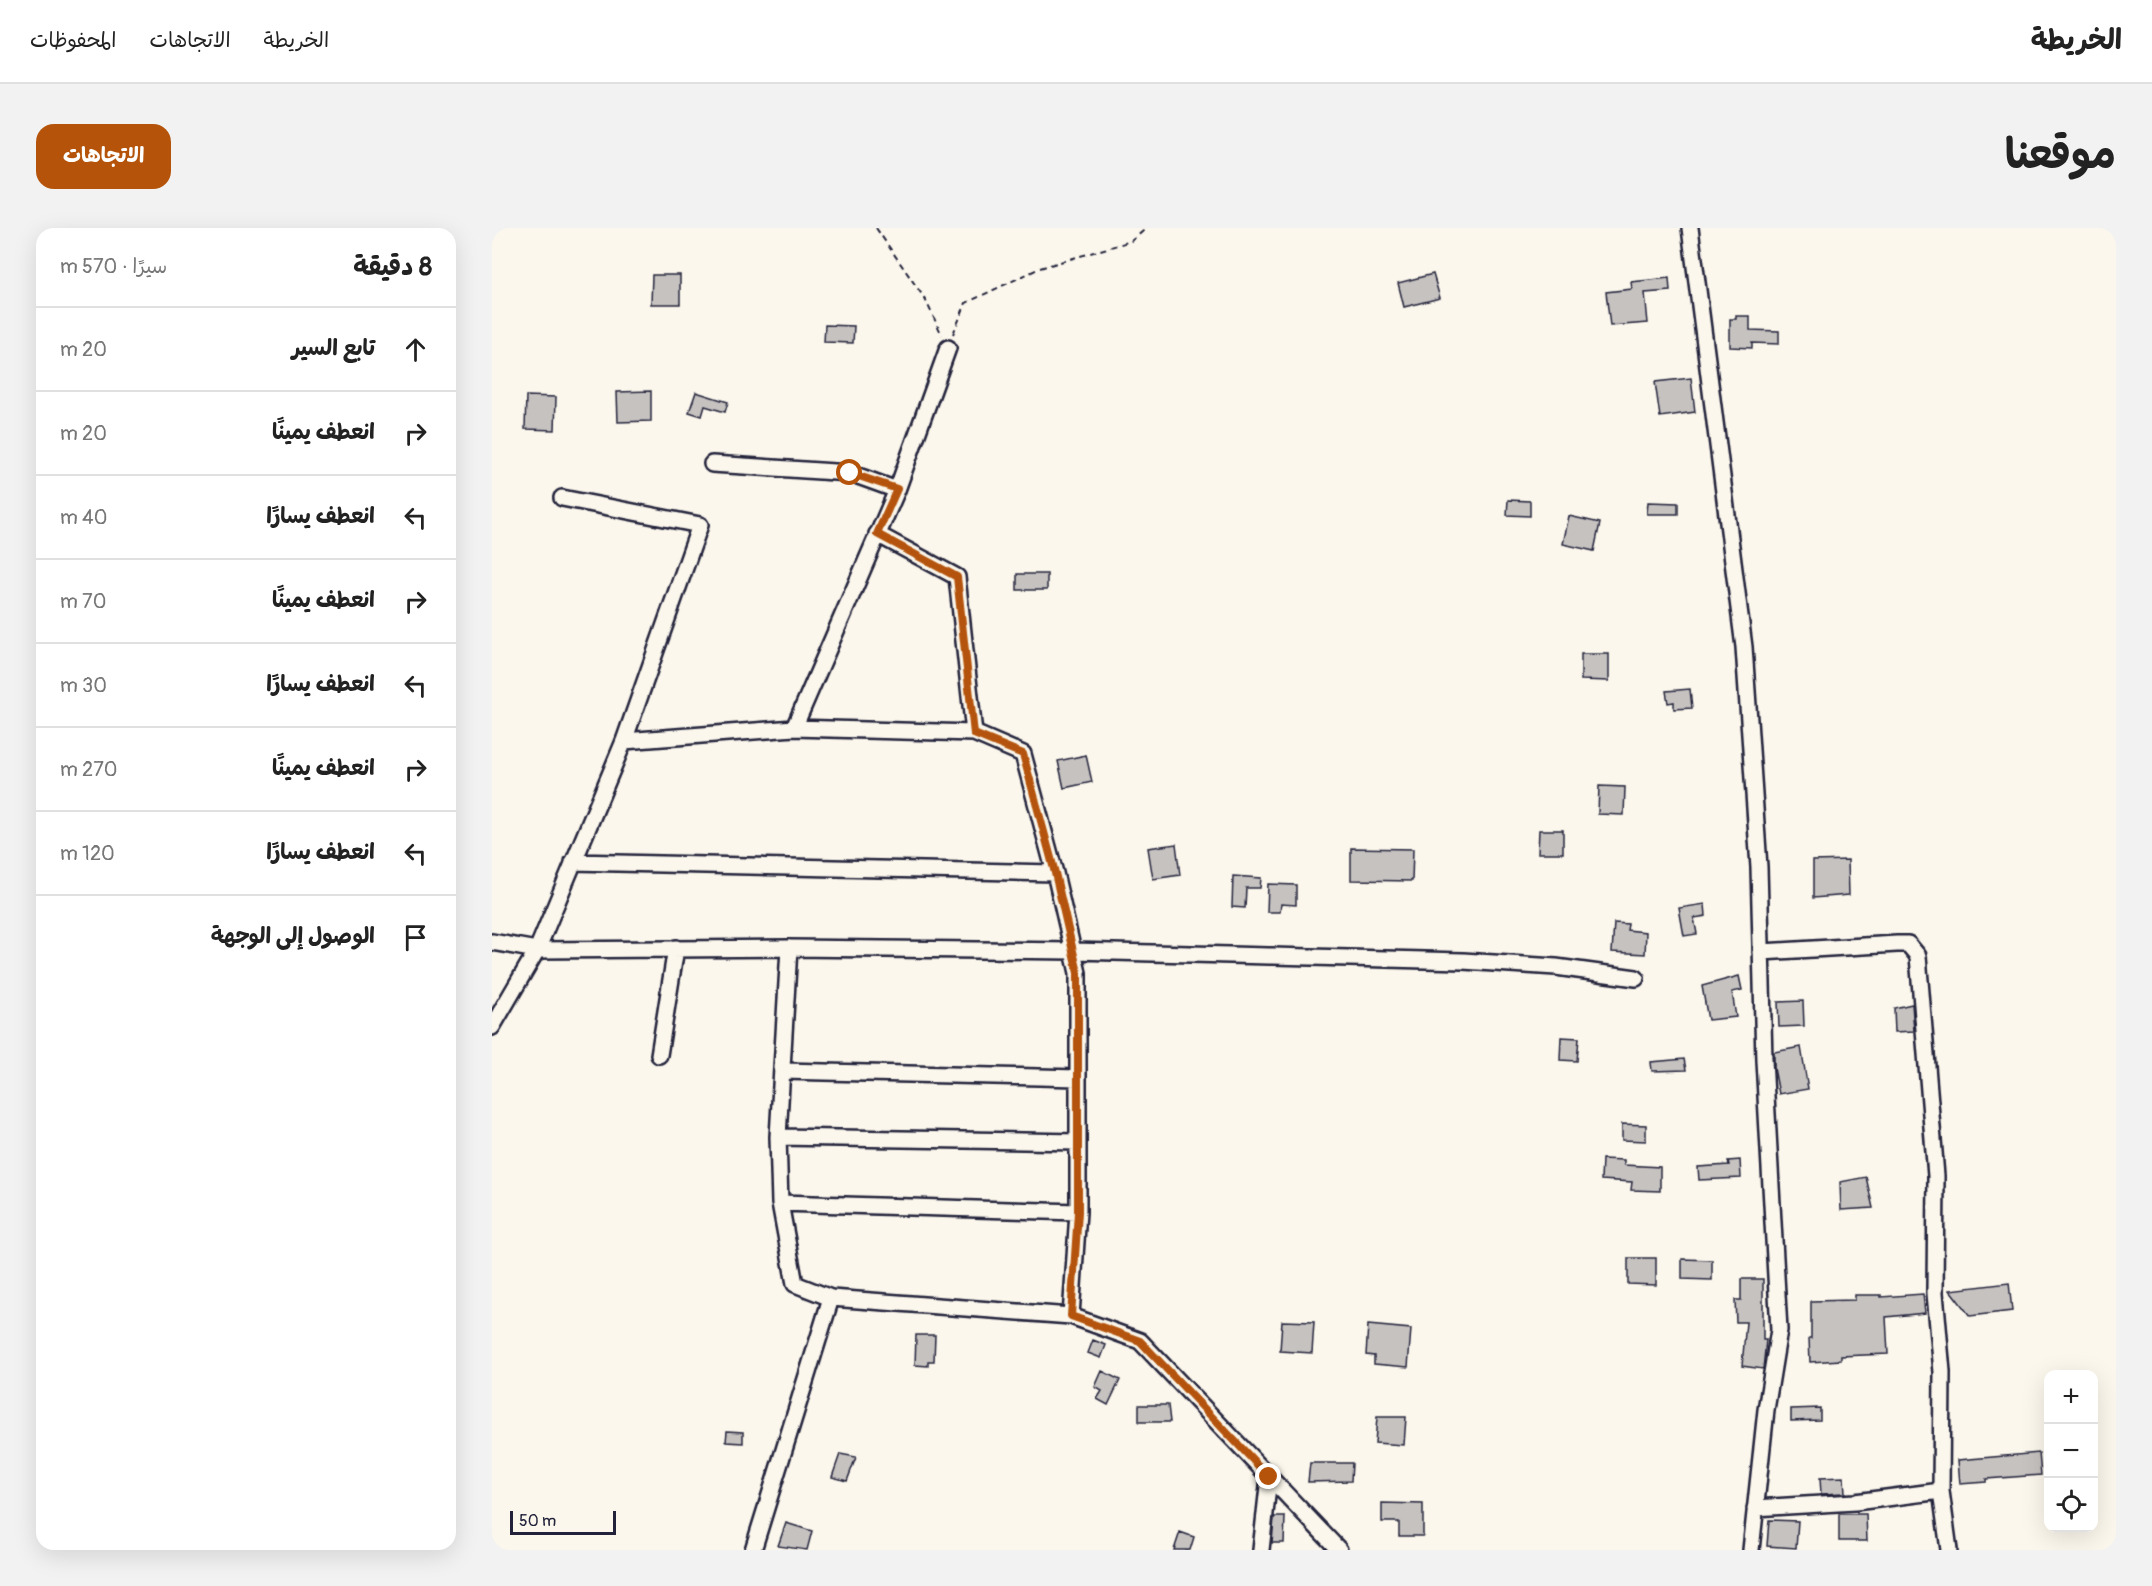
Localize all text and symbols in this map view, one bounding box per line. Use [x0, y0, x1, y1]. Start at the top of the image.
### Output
text: الخريطة [2031, 23, 2122, 58]
text: المحفوظات [30, 27, 116, 54]
text: الاتجاهات [149, 27, 231, 54]
text: الخريطة [264, 27, 329, 54]
button: الاتجاهات [36, 124, 171, 189]
text: موقعنا [2005, 129, 2116, 181]
text: 8 دقيقة [353, 251, 432, 283]
text: سيرًا · 570 m [60, 254, 167, 279]
icon: ahead [399, 333, 432, 366]
text: تابع السير [292, 334, 375, 362]
text: 20 m [60, 337, 107, 362]
icon: right [399, 417, 432, 450]
text: انعطف يمينًا [272, 418, 375, 446]
text: 20 m [60, 421, 107, 446]
route start [836, 459, 862, 485]
icon: left [399, 501, 432, 534]
text: انعطف يسارًا [266, 502, 375, 530]
text: 40 m [60, 505, 107, 530]
icon: right [399, 585, 432, 618]
text: انعطف يمينًا [272, 586, 375, 614]
text: 70 m [60, 589, 106, 614]
icon: left [399, 669, 432, 702]
text: انعطف يسارًا [266, 670, 375, 698]
text: 30 m [60, 673, 107, 698]
icon: right [399, 753, 432, 786]
text: انعطف يمينًا [272, 754, 375, 782]
text: 270 m [60, 757, 118, 782]
icon: left [399, 837, 432, 870]
text: انعطف يسارًا [266, 838, 375, 866]
text: 120 m [60, 841, 115, 866]
icon: arrive [399, 921, 432, 954]
text: الوصول إلى الوجهة [211, 922, 375, 950]
map controls [2044, 1370, 2098, 1532]
button: + [2044, 1370, 2098, 1424]
button: − [2044, 1424, 2098, 1478]
route end [1255, 1463, 1281, 1489]
button: locate [2044, 1478, 2098, 1532]
scale bar [510, 1508, 616, 1536]
text: 50 m [519, 1511, 556, 1531]

